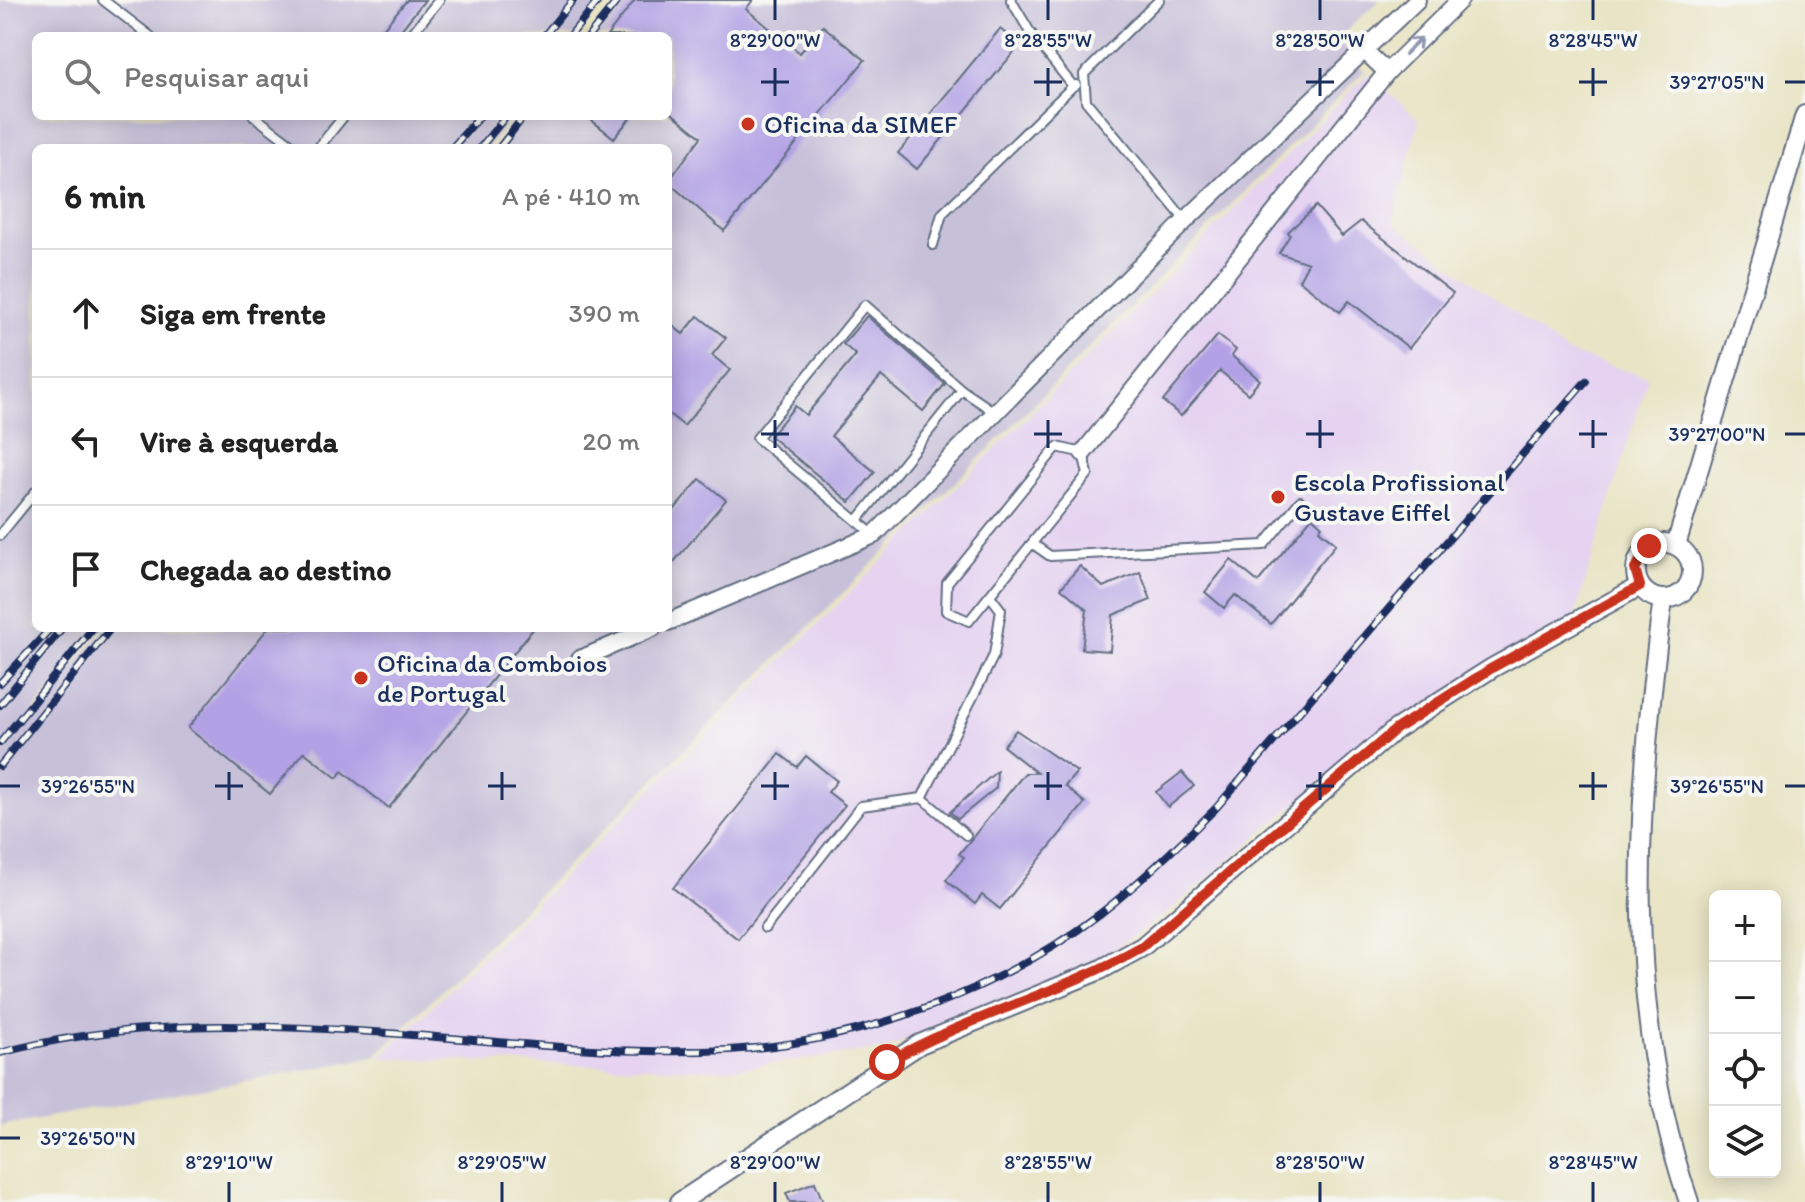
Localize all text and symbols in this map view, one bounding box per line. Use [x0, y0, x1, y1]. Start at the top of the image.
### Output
text: 8°29'00"W [730, 28, 820, 52]
text: 8°28'55"W [1004, 28, 1092, 52]
text: 8°28'50"W [1275, 28, 1365, 52]
text: 8°28'45"W [1549, 28, 1637, 52]
search box [32, 32, 672, 120]
one-way arrow [1403, 37, 1423, 56]
icon: search [60, 54, 104, 98]
text: Pesquisar aqui [124, 58, 309, 95]
text: 39°27'05"N [1669, 70, 1765, 94]
place label: Oficina da SIMEF [764, 108, 958, 140]
marker: Oficina da SIMEF [739, 115, 757, 133]
text: 6 min [64, 176, 145, 217]
text: A pé · 410 m [502, 180, 640, 212]
icon: ahead [64, 291, 108, 335]
text: Siga em frente [140, 295, 326, 332]
text: 390 m [568, 297, 640, 329]
icon: left [64, 419, 108, 463]
text: 39°27'00"N [1669, 422, 1765, 446]
text: Vire à esquerda [140, 423, 338, 460]
text: 20 m [583, 425, 640, 457]
place label: Escola Profissional Gustave Eiffel [1294, 466, 1505, 528]
marker: Escola Profissional Gustave Eiffel [1269, 488, 1287, 506]
route end [1631, 528, 1667, 564]
icon: arrive [64, 547, 108, 591]
text: Chegada ao destino [140, 551, 392, 588]
place label: Oficina da Comboios de Portugal [377, 647, 607, 709]
marker: Oficina da Comboios de Portugal [352, 669, 370, 687]
text: 39°26'55"N [41, 774, 135, 798]
text: 39°26'55"N [1670, 774, 1764, 798]
map controls [1709, 890, 1781, 1178]
button: + [1709, 890, 1781, 962]
button: − [1709, 962, 1781, 1034]
button: locate [1709, 1034, 1781, 1106]
route start [869, 1044, 905, 1080]
button: layers [1709, 1106, 1781, 1178]
text: 39°26'50"N [40, 1126, 136, 1150]
text: 8°29'10"W [185, 1150, 273, 1174]
text: 8°29'05"W [458, 1150, 546, 1174]
text: 8°29'00"W [730, 1150, 820, 1174]
text: 8°28'55"W [1004, 1150, 1092, 1174]
text: 8°28'50"W [1275, 1150, 1365, 1174]
text: 8°28'45"W [1549, 1150, 1637, 1174]

